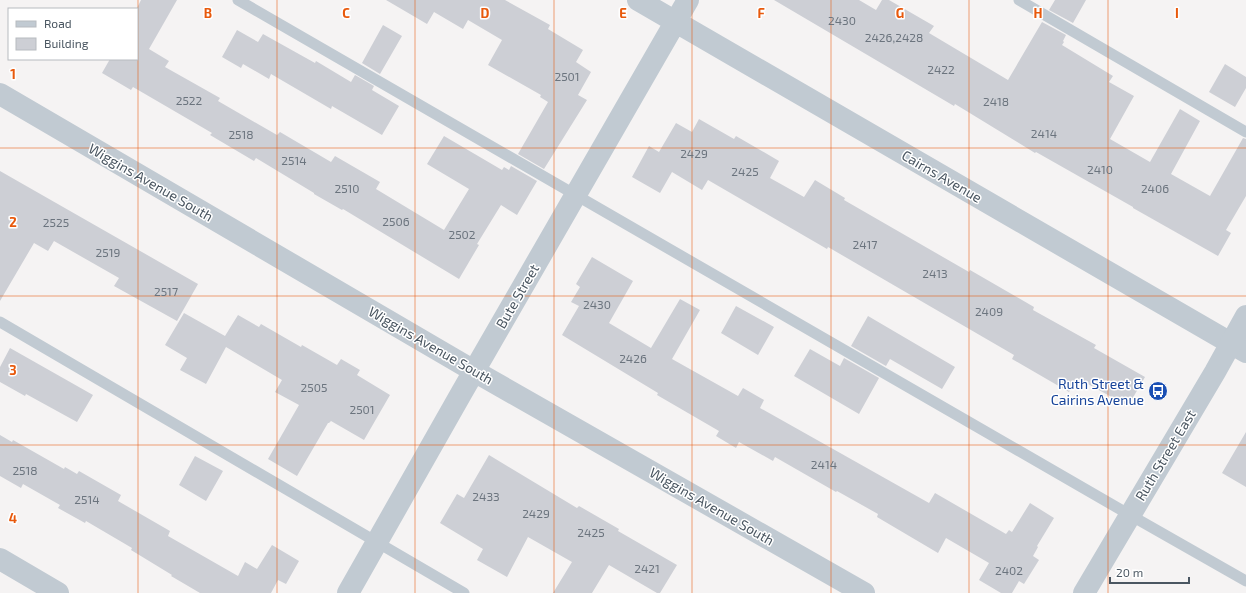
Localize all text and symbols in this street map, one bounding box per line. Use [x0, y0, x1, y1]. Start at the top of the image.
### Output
text: B [204, 5, 212, 21]
text: C [342, 5, 350, 21]
text: D [481, 5, 490, 21]
text: E [619, 5, 627, 21]
text: F [757, 5, 765, 21]
text: G [896, 5, 904, 21]
text: H [1034, 5, 1043, 21]
text: I [1175, 5, 1179, 21]
legend [8, 8, 138, 60]
house number: 2430 [828, 13, 856, 27]
text: Road [44, 16, 72, 30]
house number: 2426,2428 [865, 30, 923, 44]
text: Building [44, 36, 89, 50]
house number: 2422 [927, 62, 955, 76]
text: 1 [10, 66, 16, 82]
house number: 2501 [554, 69, 580, 83]
house number: 2522 [176, 93, 203, 107]
house number: 2418 [983, 94, 1009, 108]
house number: 2414 [1031, 126, 1057, 140]
house number: 2518 [228, 127, 254, 141]
street label: Wiggins Avenue South [86, 139, 216, 225]
house number: 2429 [680, 146, 708, 160]
street label: Cairns Avenue [899, 146, 985, 206]
house number: 2514 [281, 153, 307, 167]
house number: 2410 [1087, 162, 1113, 176]
house number: 2425 [731, 164, 759, 178]
house number: 2510 [334, 181, 360, 195]
house number: 2406 [1141, 181, 1169, 195]
text: 2 [9, 214, 17, 230]
house number: 2506 [382, 214, 410, 228]
house number: 2525 [43, 215, 69, 229]
house number: 2502 [448, 227, 476, 241]
house number: 2417 [852, 237, 878, 251]
house number: 2519 [96, 245, 121, 259]
street label: Bute Street [492, 261, 542, 331]
house number: 2413 [922, 266, 948, 280]
house number: 2517 [154, 284, 178, 298]
house number: 2430 [583, 297, 611, 311]
street label: Wiggins Avenue South [366, 302, 496, 388]
house number: 2409 [975, 304, 1003, 318]
house number: 2426 [619, 351, 647, 365]
text: 3 [9, 362, 17, 378]
place label: Ruth Street & Cairins Avenue [1051, 375, 1144, 408]
house number: 2505 [301, 380, 327, 394]
bus stop icon: Ruth Street & Cairins Avenue [1147, 380, 1169, 402]
house number: 2501 [349, 402, 375, 416]
street label: Ruth Street East [1131, 406, 1199, 504]
house number: 2414 [811, 457, 837, 471]
house number: 2518 [12, 463, 38, 477]
street label: Wiggins Avenue South [647, 463, 777, 549]
house number: 2433 [472, 489, 500, 503]
house number: 2514 [74, 492, 100, 506]
house number: 2429 [522, 506, 550, 520]
text: 4 [9, 510, 17, 526]
house number: 2425 [577, 525, 605, 539]
scale bar [1110, 559, 1189, 585]
house number: 2421 [634, 561, 660, 575]
house number: 2402 [995, 563, 1023, 577]
text: 20 m [1116, 565, 1143, 579]

